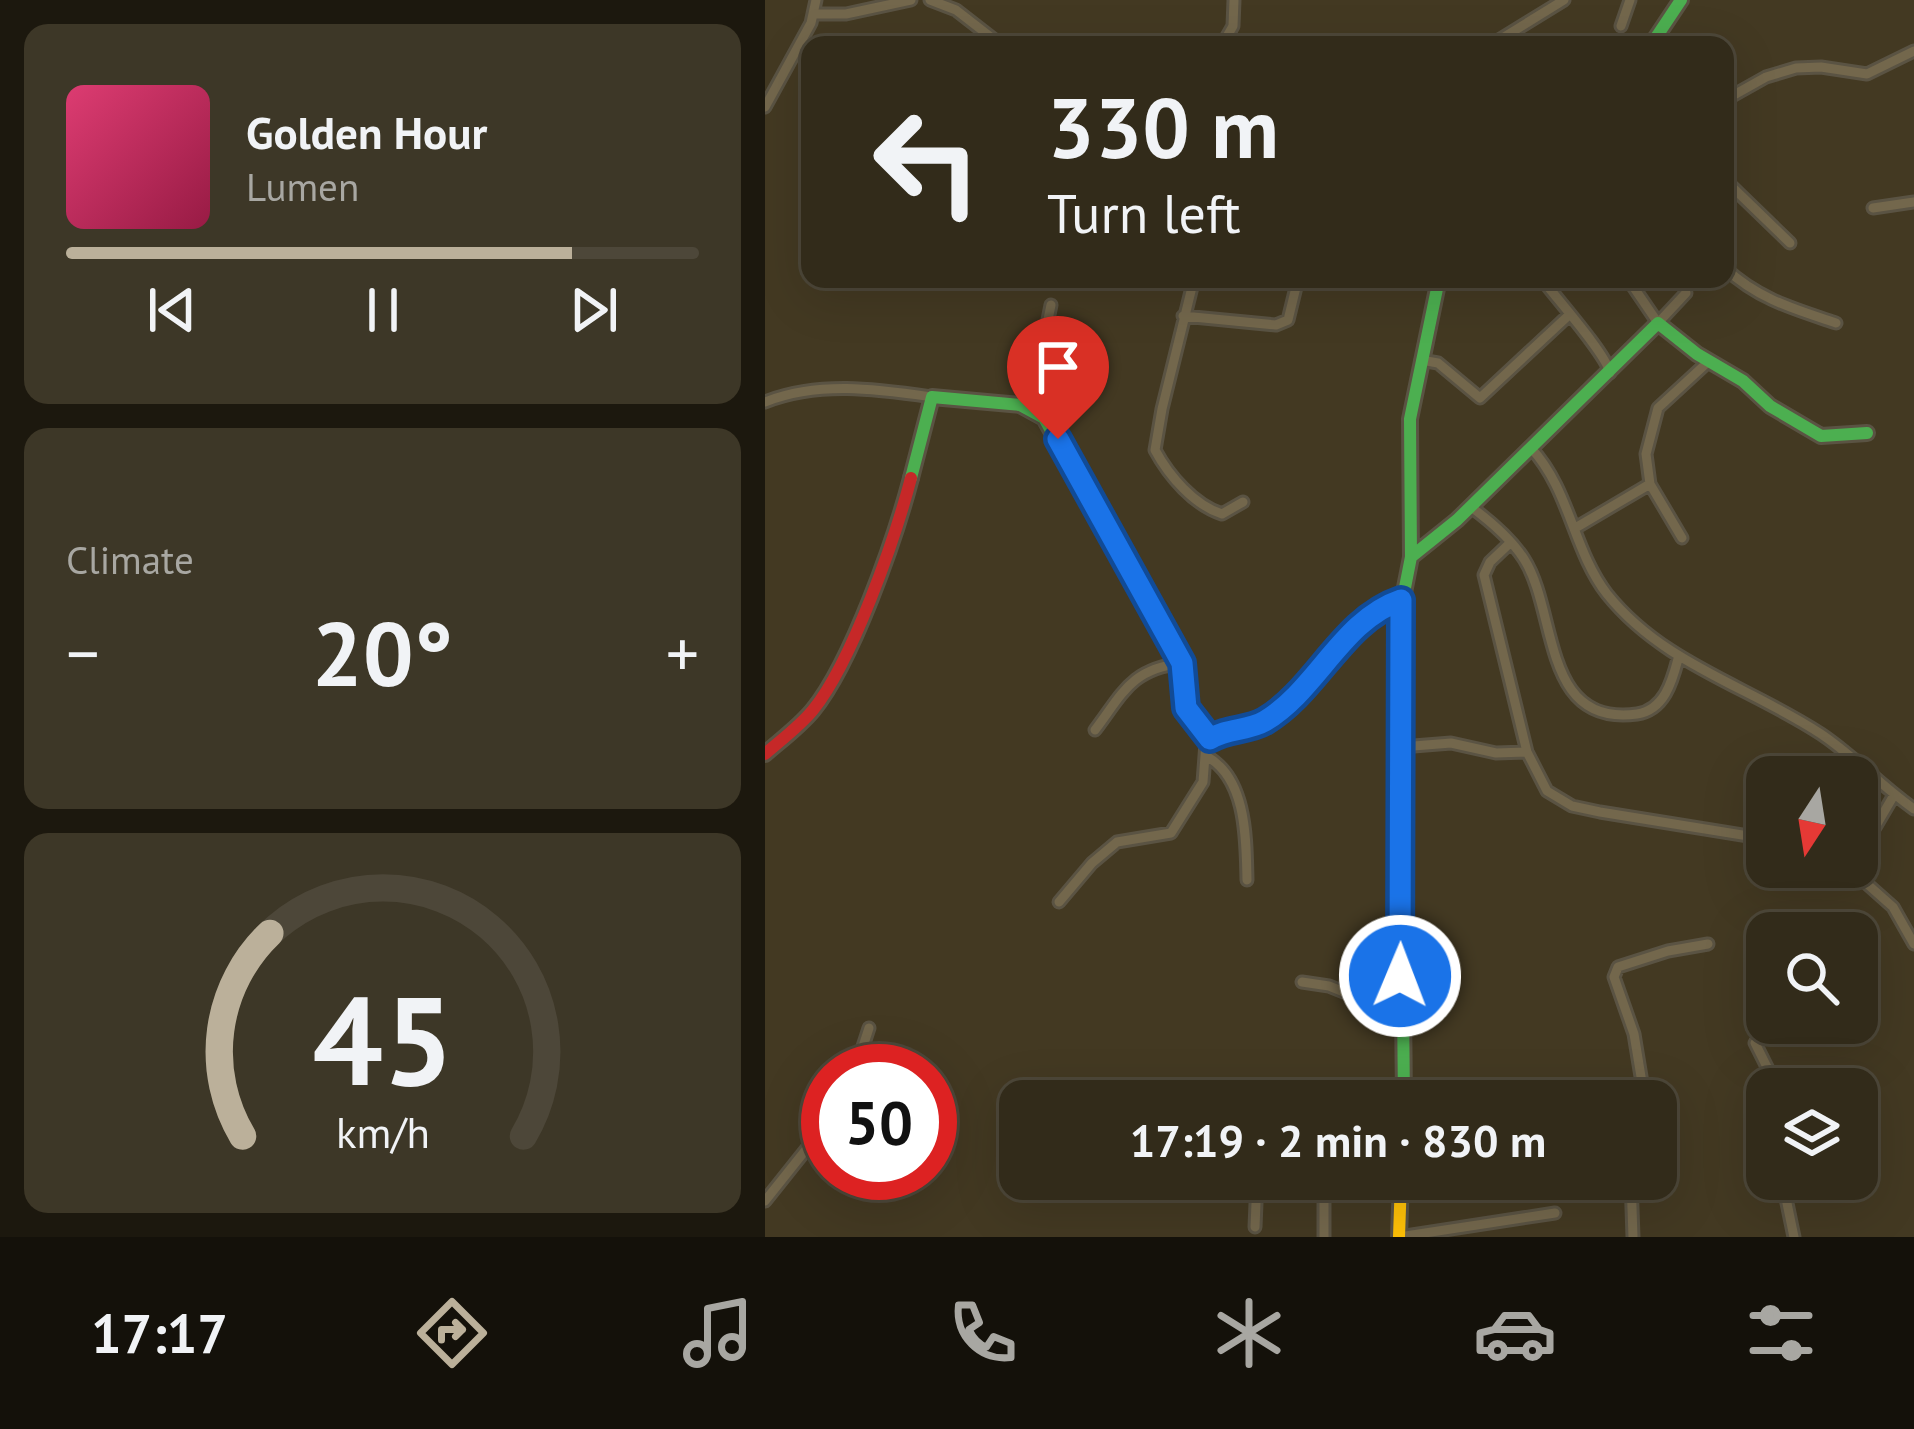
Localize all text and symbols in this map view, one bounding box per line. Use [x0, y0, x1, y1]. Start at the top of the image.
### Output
text: 330 m [1047, 72, 1279, 181]
icon: left [849, 84, 1005, 240]
text: Golden Hour [246, 103, 487, 161]
text: Lumen [246, 161, 359, 212]
text: Turn left [1047, 178, 1241, 248]
icon: previous [139, 277, 205, 343]
icon: pause [350, 277, 416, 343]
icon: next [561, 277, 627, 343]
pin [1007, 316, 1109, 439]
icon: arrive [1025, 334, 1091, 400]
text: Climate [66, 534, 194, 585]
text: 20° [312, 594, 453, 711]
text: − [66, 610, 99, 695]
text: + [666, 610, 699, 695]
north arrow [1746, 756, 1878, 888]
map controls [1746, 756, 1878, 1200]
button: search [1746, 912, 1878, 1044]
position arrow [1337, 913, 1463, 1039]
text: 45 [312, 958, 453, 1119]
speed limit sign: 50 [801, 1044, 957, 1200]
button: layers [1746, 1068, 1878, 1200]
text: km/h [335, 1104, 430, 1160]
text: 17:19 · 2 min · 830 m [1130, 1111, 1546, 1169]
icon: directions [410, 1291, 494, 1375]
icon: music [676, 1291, 760, 1375]
icon: phone [941, 1291, 1025, 1375]
icon: climate [1207, 1291, 1291, 1375]
icon: car [1473, 1291, 1557, 1375]
icon: filters [1739, 1291, 1823, 1375]
text: 17:17 [91, 1298, 228, 1368]

